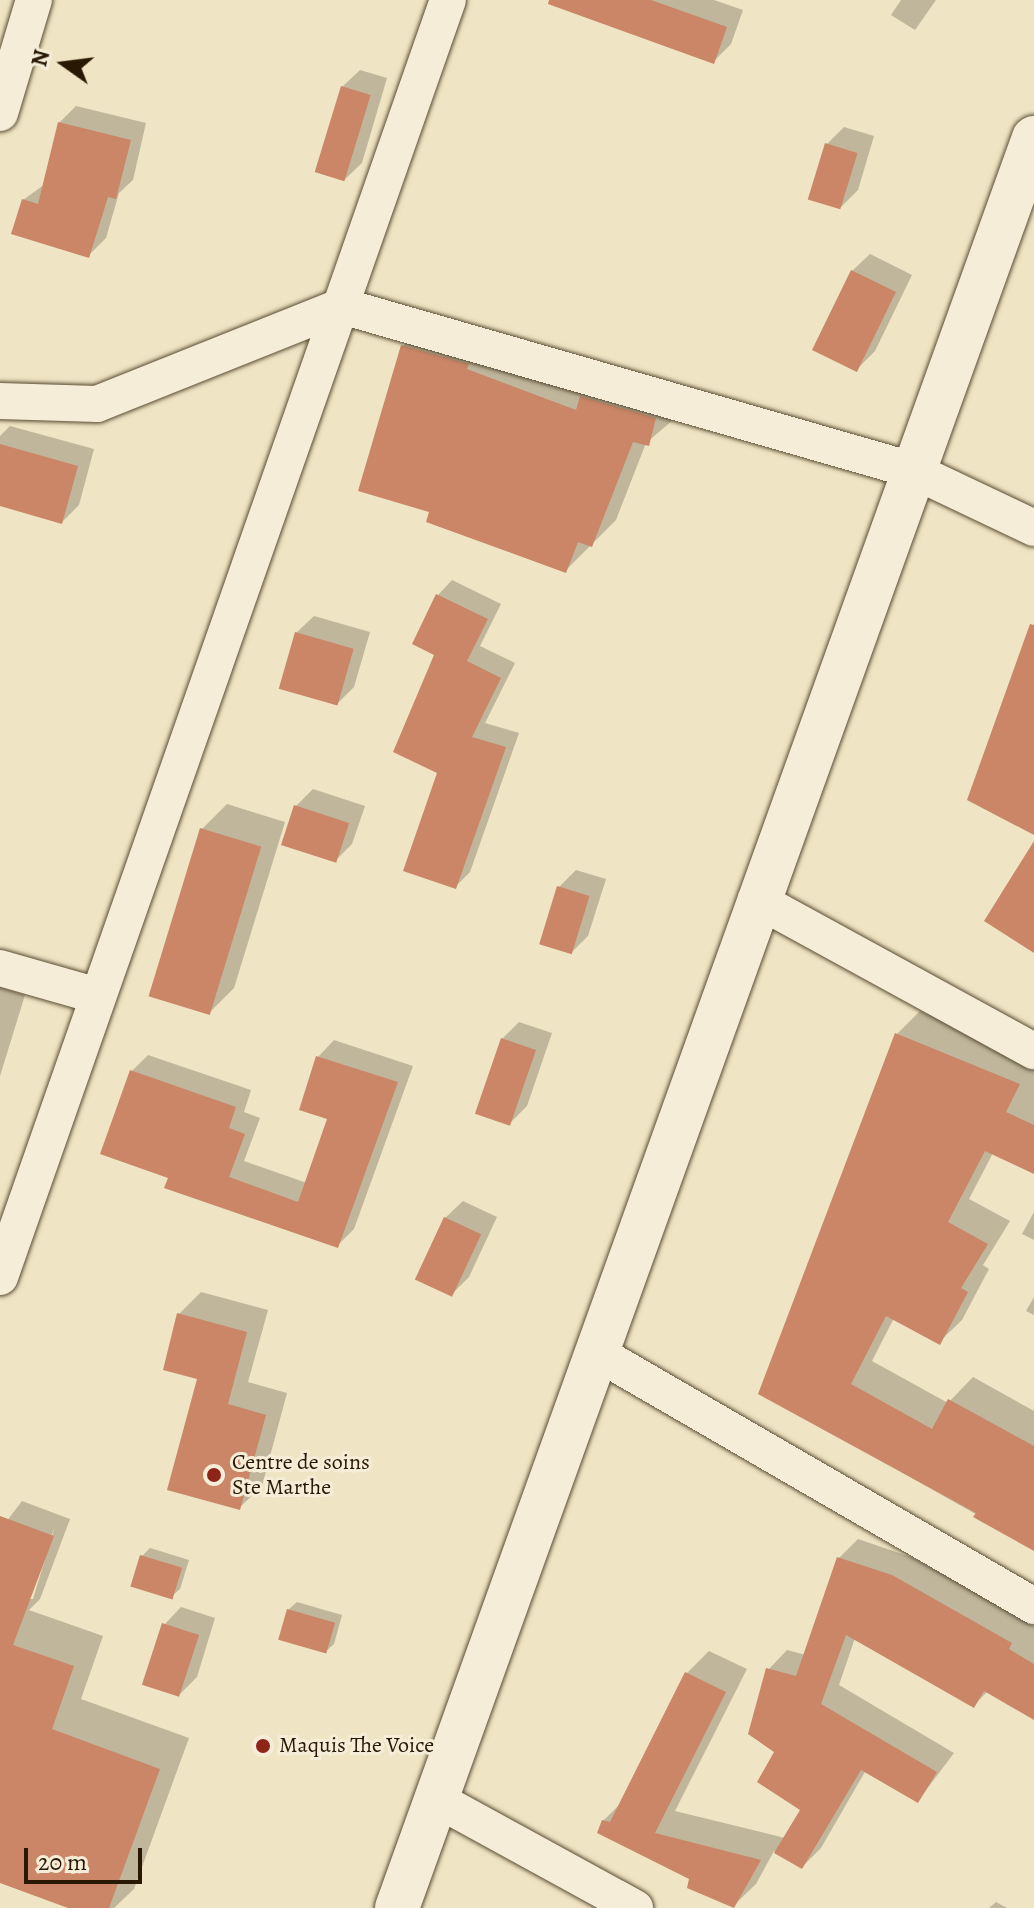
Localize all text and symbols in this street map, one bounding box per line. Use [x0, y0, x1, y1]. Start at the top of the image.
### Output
north arrow [24, 24, 104, 104]
text: N [24, 47, 57, 70]
place label: Centre de soins Ste Marthe [232, 1449, 370, 1500]
marker: Centre de soins Ste Marthe [203, 1464, 225, 1486]
place label: Maquis The Voice [279, 1733, 434, 1759]
marker: Maquis The Voice [254, 1737, 272, 1755]
scale bar [28, 1832, 146, 1882]
text: 20 m [38, 1846, 87, 1878]

